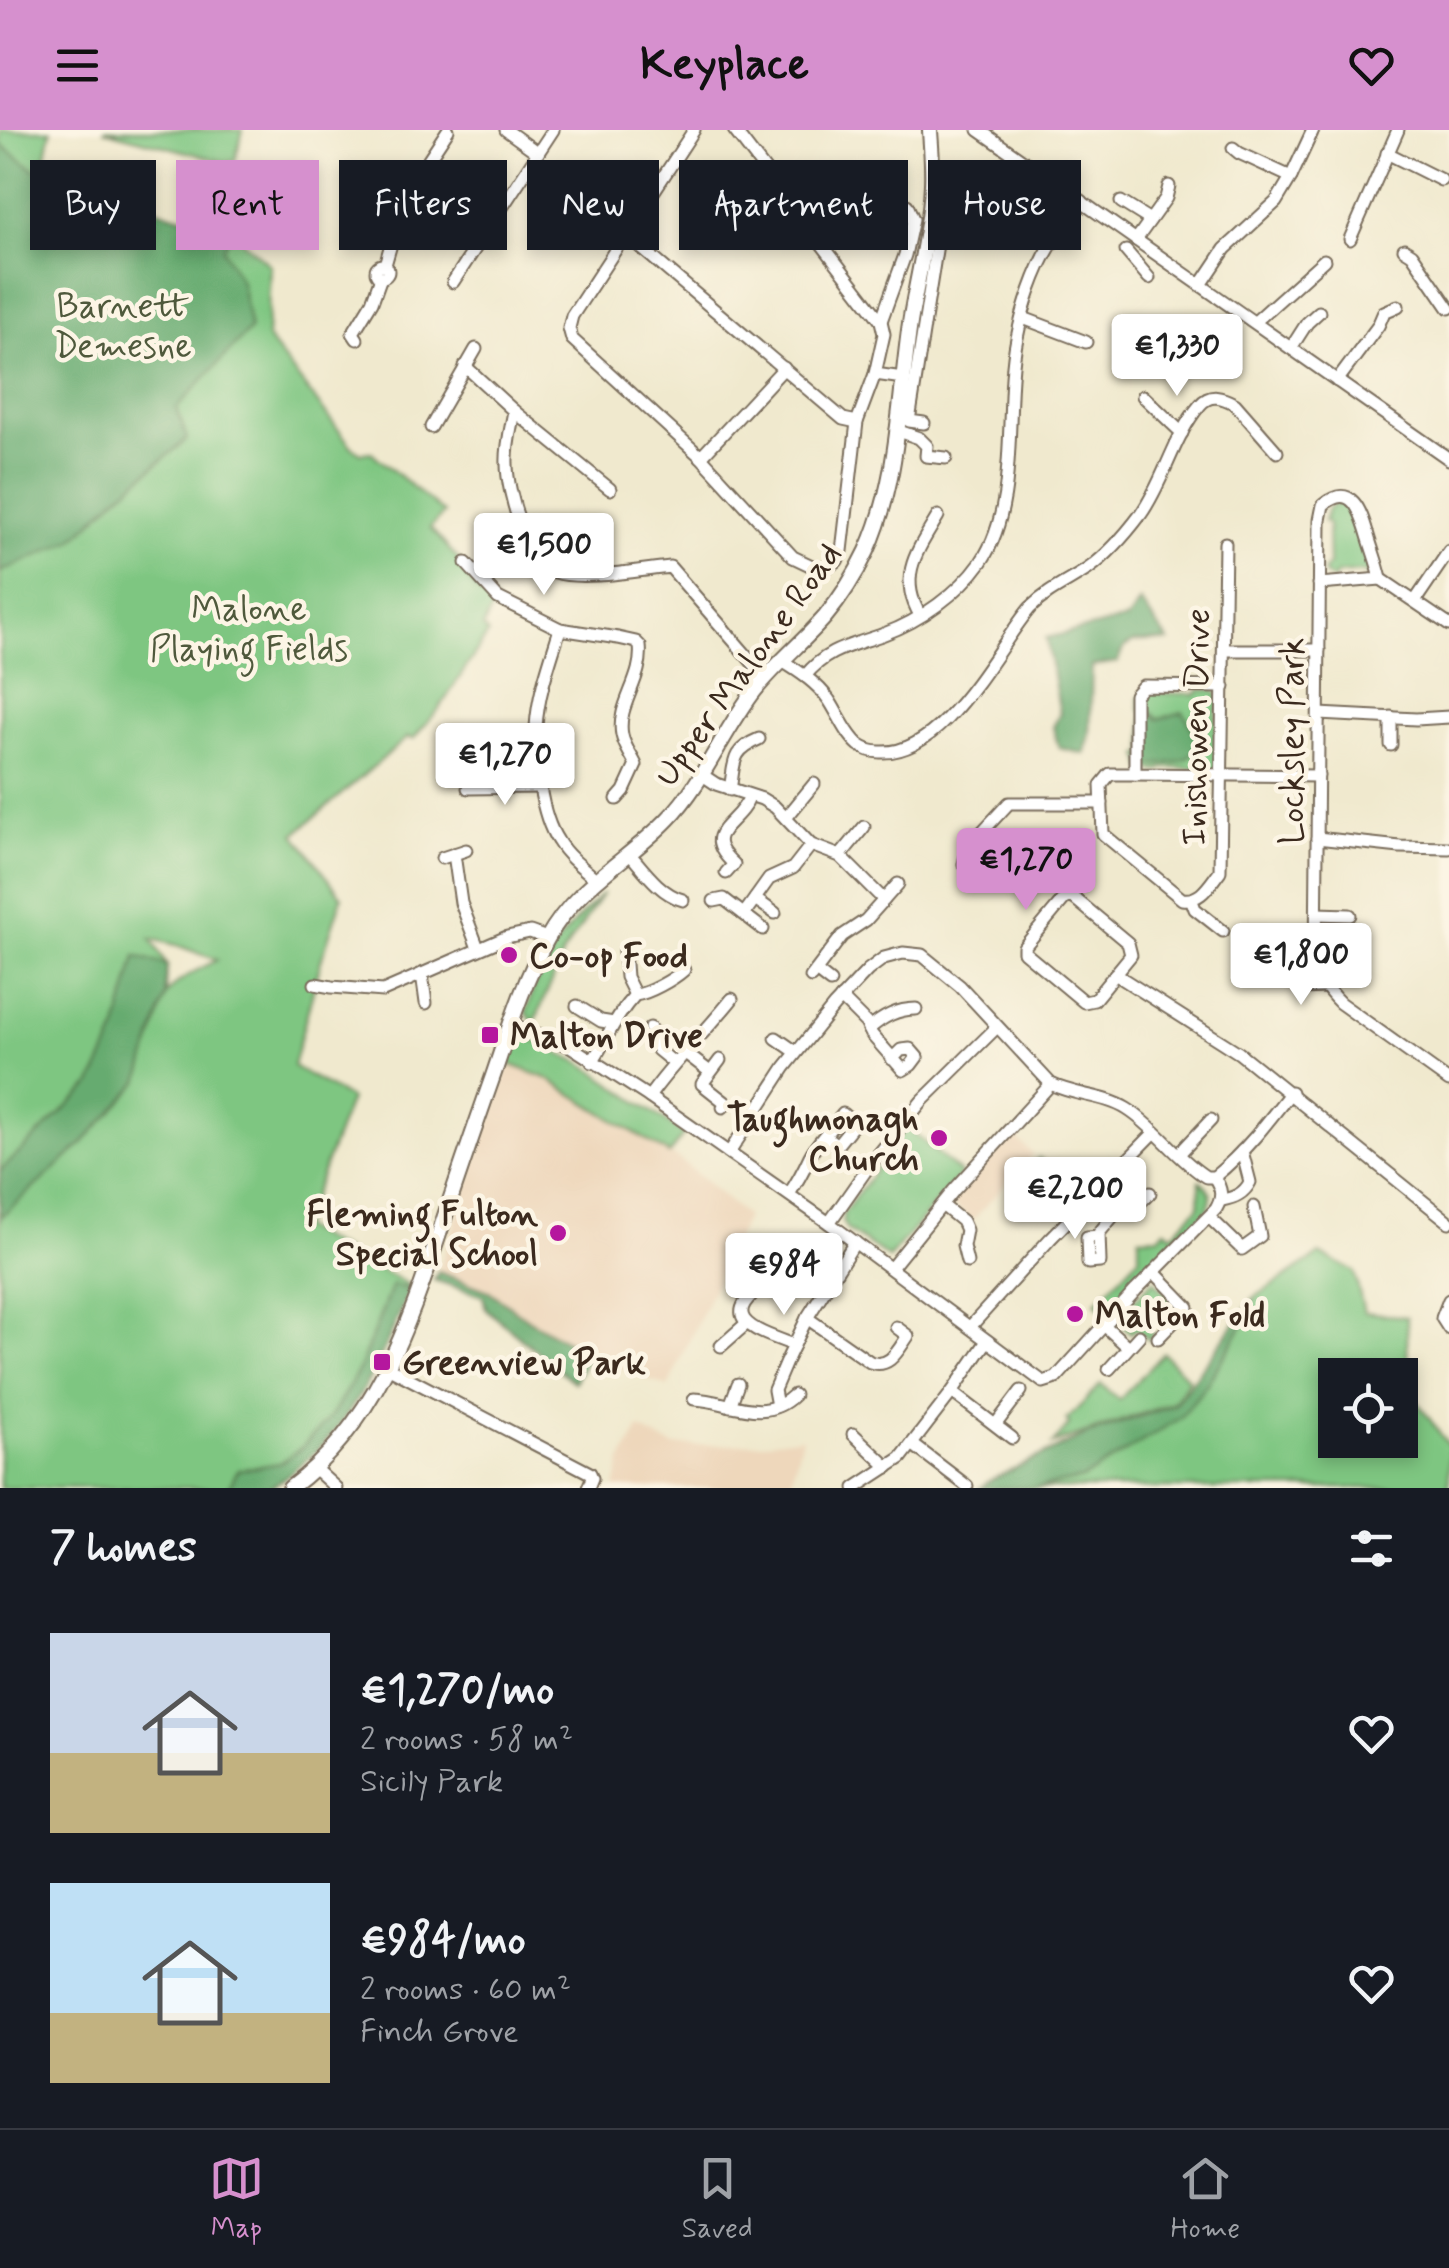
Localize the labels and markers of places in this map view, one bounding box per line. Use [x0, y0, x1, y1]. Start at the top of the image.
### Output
pin: €1,330 [1096, 314, 1258, 399]
pin: €1,500 [463, 513, 625, 598]
pin: €1,270 [424, 723, 586, 808]
pin: €1,270 [945, 828, 1107, 913]
pin: €1,800 [1220, 923, 1382, 1008]
place label: Co-op Food [529, 934, 688, 980]
marker: Co-op Food [498, 944, 520, 966]
place label: Malton Drive [510, 1014, 703, 1060]
marker: Malton Drive [479, 1024, 501, 1046]
place label: Taughmonagh Church [727, 1097, 919, 1183]
marker: Taughmonagh Church [928, 1127, 950, 1149]
pin: €2,200 [994, 1157, 1156, 1242]
place label: Fleming Fulton Special School [307, 1192, 539, 1278]
marker: Fleming Fulton Special School [547, 1222, 569, 1244]
pin: €984 [725, 1233, 843, 1318]
place label: Malton Fold [1095, 1293, 1265, 1339]
marker: Malton Fold [1064, 1303, 1086, 1325]
place label: Greenview Park [402, 1341, 646, 1387]
marker: Greenview Park [371, 1351, 393, 1373]

